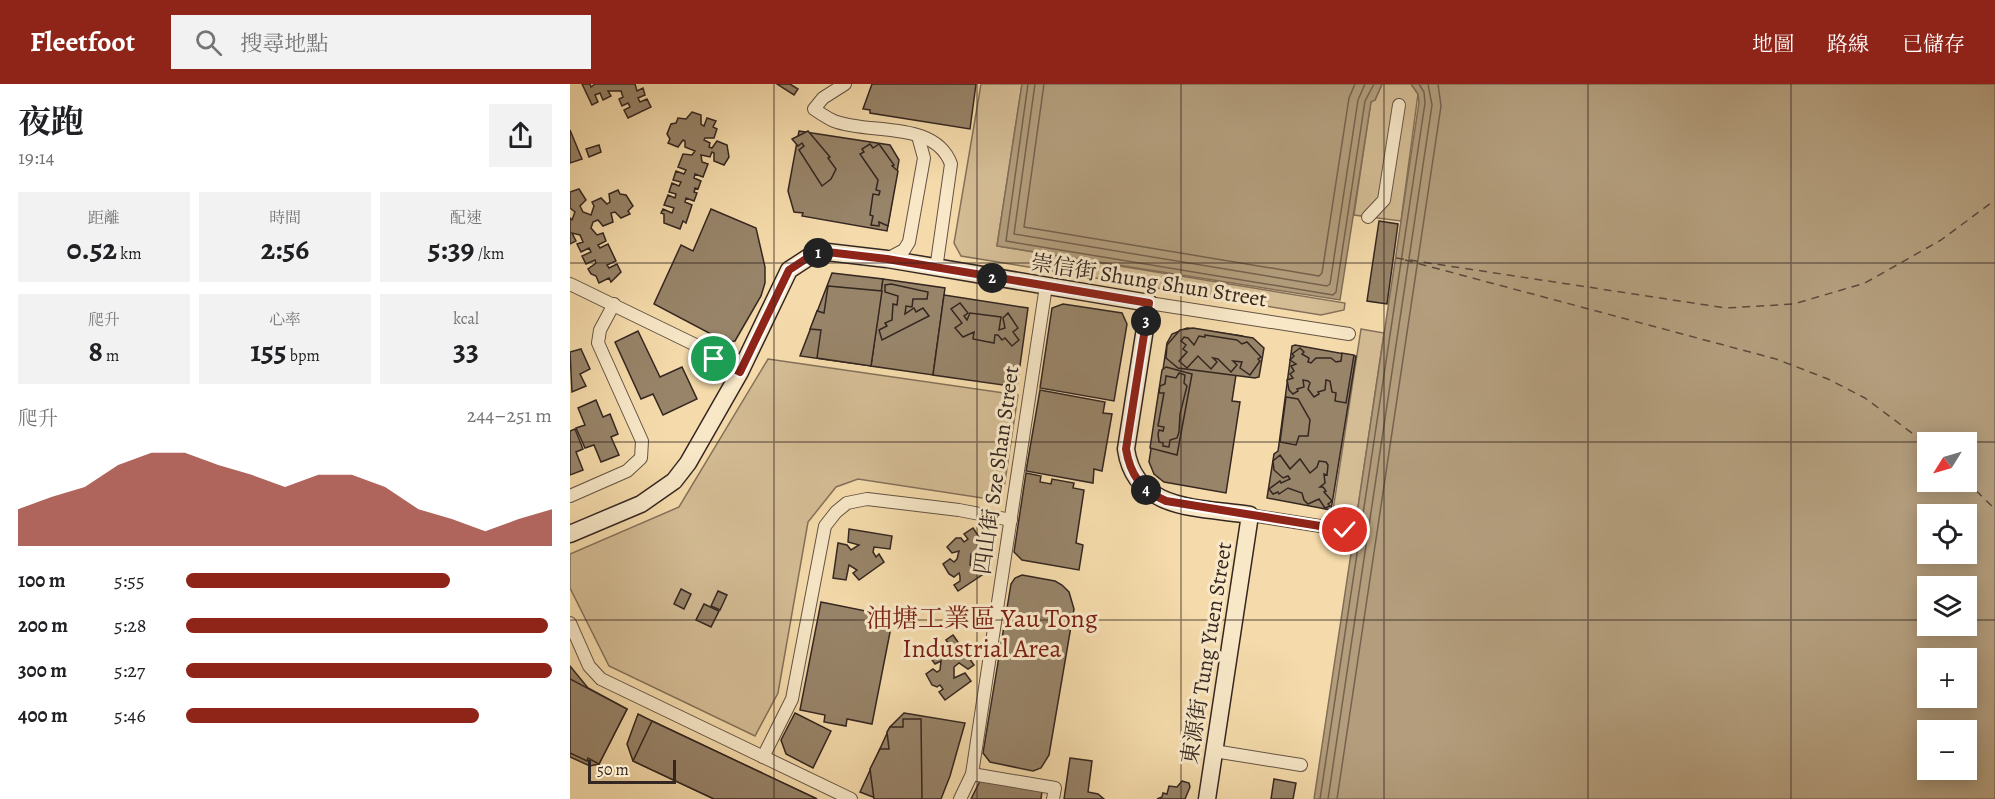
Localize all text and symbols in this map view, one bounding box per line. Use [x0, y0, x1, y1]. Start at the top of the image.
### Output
search box [171, 15, 591, 69]
text: Fleetfoot [30, 23, 135, 61]
icon: search [192, 26, 225, 59]
text: 搜尋地點 [240, 29, 328, 59]
text: 地圖 [1752, 30, 1794, 58]
text: 路線 [1827, 30, 1869, 58]
text: 已儲存 [1902, 30, 1965, 58]
text: 夜跑 [18, 99, 84, 144]
button: share [489, 104, 552, 167]
text: 19:14 [18, 144, 55, 171]
text: 距離 [88, 207, 120, 229]
text: 時間 [269, 207, 301, 229]
text: 配速 [450, 207, 482, 229]
text: 0.52 [66, 229, 117, 269]
text: 2:56 [261, 229, 309, 269]
text: 5:39 [428, 229, 475, 269]
pin: 1 [803, 238, 833, 268]
text: 1 [815, 242, 821, 264]
text: km [117, 243, 142, 265]
text: /km [475, 243, 504, 265]
street label: 崇信街 Shung Shun Street [1029, 248, 1269, 314]
pin: 2 [977, 263, 1007, 293]
text: 2 [988, 267, 996, 289]
pin: 3 [1131, 306, 1161, 336]
text: kcal [453, 308, 479, 330]
text: 爬升 [88, 309, 120, 331]
text: 心率 [269, 309, 301, 331]
text: 3 [1143, 310, 1149, 332]
text: 33 [453, 330, 479, 370]
text: 8 [89, 331, 103, 371]
text: 155 [250, 331, 287, 371]
pin [688, 333, 739, 384]
icon: arrive [697, 342, 730, 375]
text: m [103, 345, 119, 367]
text: bpm [287, 345, 320, 367]
street label: 四山街 Sze Shan Street [968, 364, 1026, 576]
text: 244–251 m [467, 402, 552, 429]
text: 爬升 [18, 405, 58, 432]
north arrow [1917, 432, 1977, 492]
map controls [1917, 432, 1977, 780]
pin: 4 [1131, 475, 1161, 505]
text: 4 [1142, 479, 1150, 501]
pin [1319, 504, 1370, 555]
button: locate [1917, 504, 1977, 564]
icon: check [1328, 513, 1361, 546]
street label: 東源街 Tung Yuen Street [1175, 540, 1239, 766]
text: 100 m [18, 567, 66, 594]
text: 5:55 [114, 567, 145, 594]
button: layers [1917, 576, 1977, 636]
district label: 油塘工業區 Yau Tong Industrial Area [866, 601, 1098, 666]
text: 200 m [18, 612, 68, 639]
text: 5:28 [114, 612, 147, 639]
button: + [1917, 648, 1977, 708]
text: 300 m [18, 657, 67, 684]
text: 5:27 [114, 657, 145, 684]
text: 400 m [18, 702, 68, 729]
text: 5:46 [114, 702, 146, 729]
button: − [1917, 720, 1977, 780]
scale bar [588, 757, 676, 784]
text: 50 m [597, 759, 629, 781]

